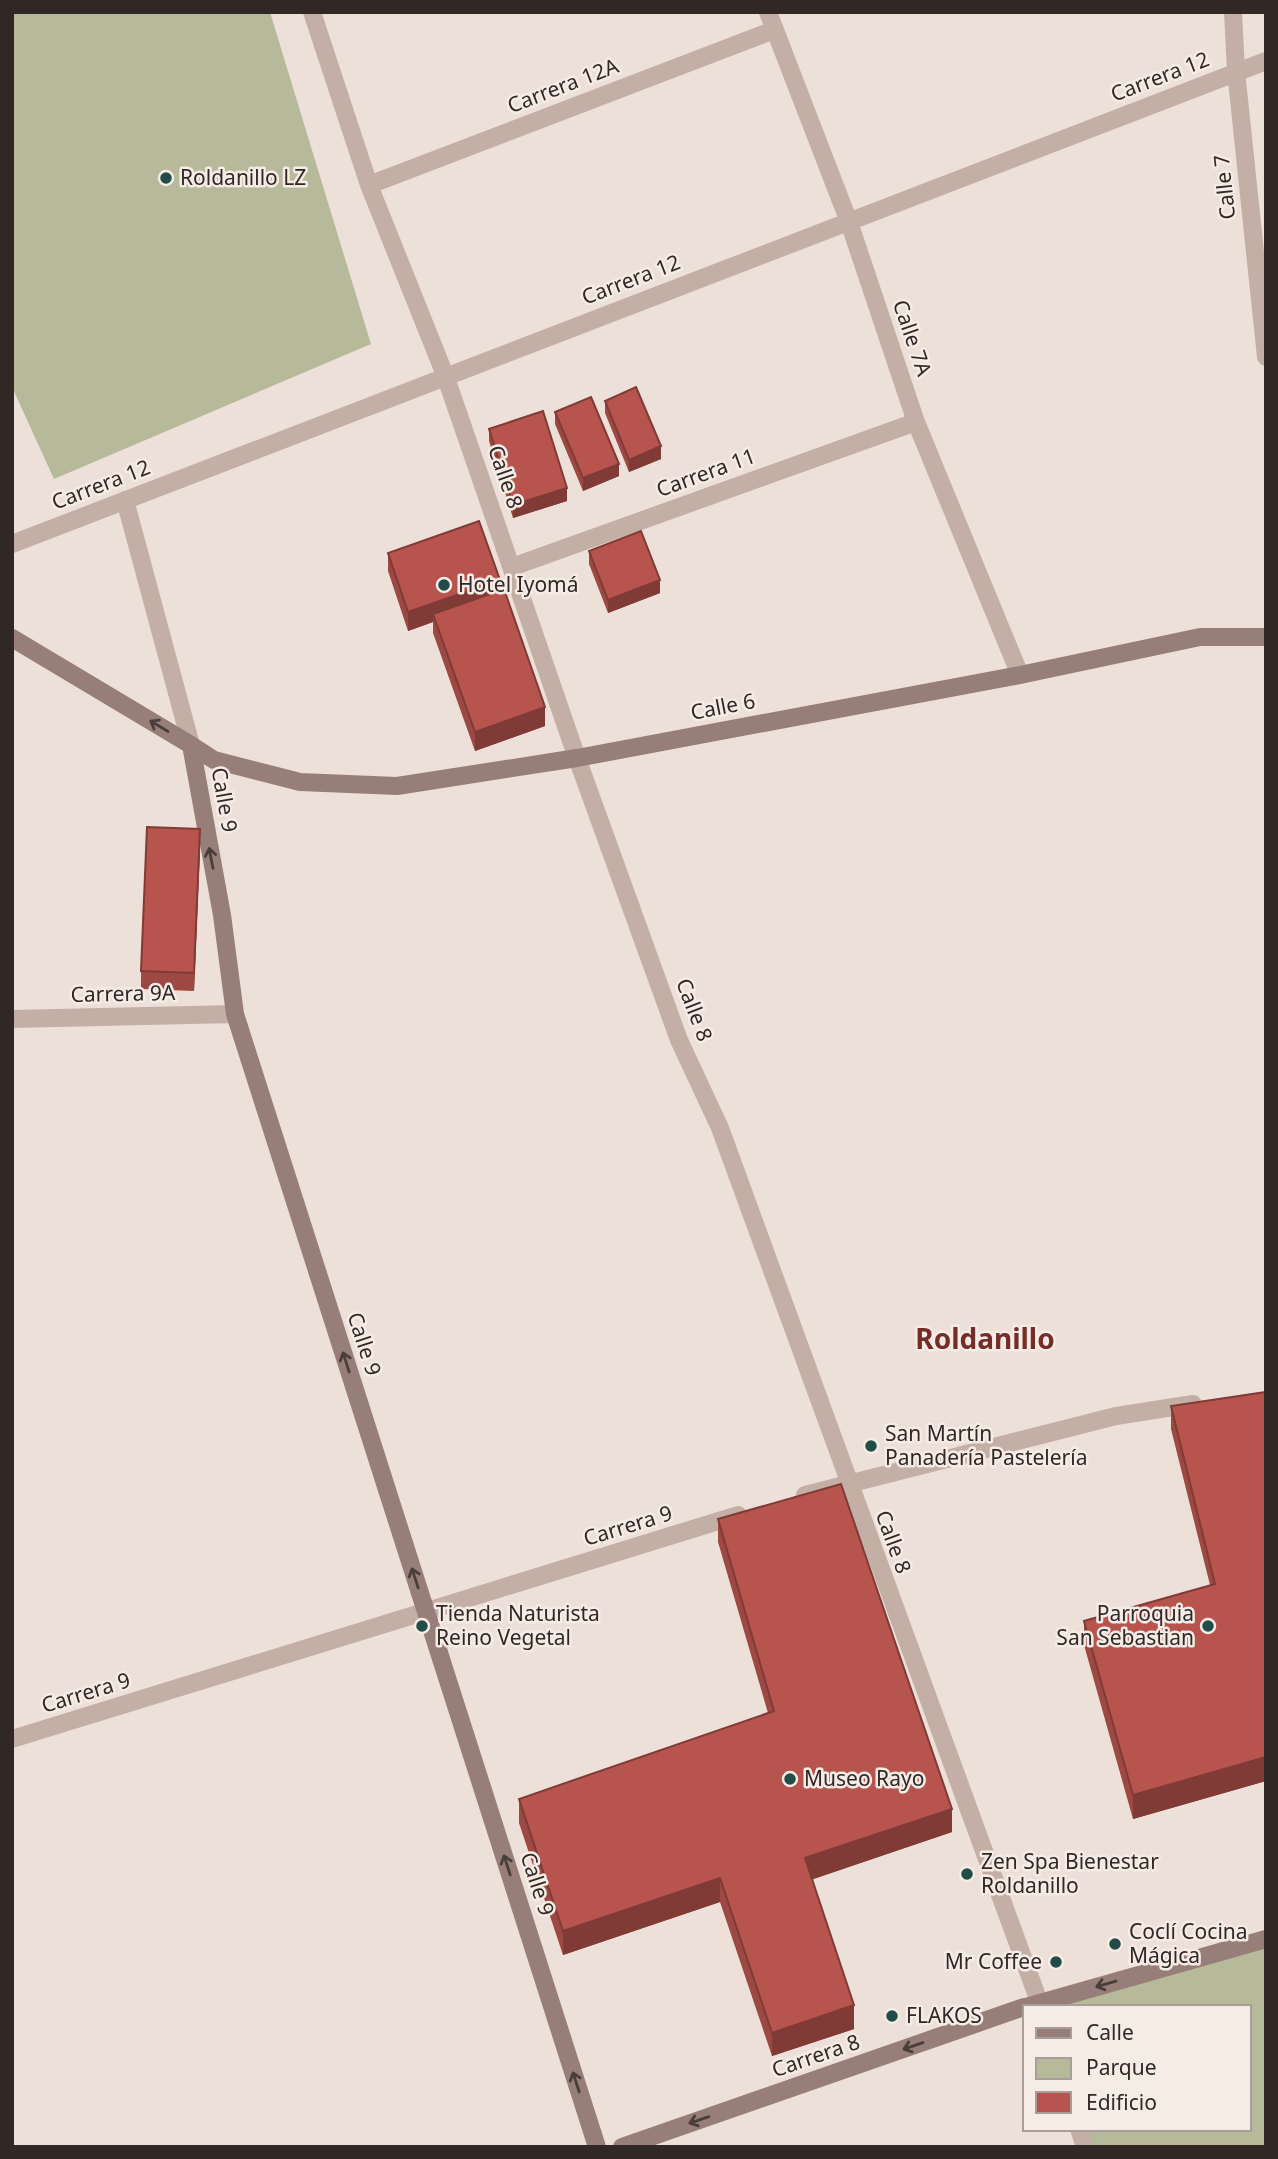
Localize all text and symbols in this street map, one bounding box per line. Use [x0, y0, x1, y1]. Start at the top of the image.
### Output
street label: Carrera 12 [1106, 44, 1213, 108]
street label: Carrera 12A [503, 51, 623, 119]
street label: Calle 7 [1207, 153, 1241, 221]
place label: Roldanillo LZ [180, 163, 306, 191]
marker: Roldanillo LZ [158, 170, 174, 186]
street label: Carrera 12 [577, 247, 684, 311]
street label: Calle 7A [887, 296, 939, 380]
street label: Calle 8 [482, 441, 530, 512]
street label: Carrera 11 [652, 441, 759, 503]
street label: Carrera 12 [47, 452, 154, 516]
place label: Hotel Iyomá [458, 570, 579, 598]
marker: Hotel Iyomá [436, 577, 452, 593]
street label: Calle 6 [688, 686, 757, 726]
one-way arrow [150, 719, 170, 733]
street label: Calle 9 [206, 765, 244, 834]
one-way arrow [204, 847, 217, 870]
street label: Calle 8 [670, 974, 720, 1045]
street label: Carrera 9A [70, 978, 176, 1008]
street label: Calle 9 [342, 1308, 388, 1379]
district label: Roldanillo [915, 1319, 1055, 1357]
one-way arrow [338, 1351, 351, 1373]
place label: San Martín Panadería Pastelería [885, 1419, 1087, 1471]
marker: San Martín Panadería Pastelería [863, 1438, 879, 1454]
street label: Carrera 9 [580, 1498, 675, 1552]
street label: Calle 8 [870, 1506, 918, 1577]
one-way arrow [408, 1568, 420, 1590]
place label: Tienda Naturista Reino Vegetal [436, 1599, 600, 1651]
place label: Parroquia San Sebastian [1056, 1599, 1194, 1651]
marker: Tienda Naturista Reino Vegetal [414, 1618, 430, 1634]
marker: Parroquia San Sebastian [1200, 1618, 1216, 1634]
street label: Carrera 9 [38, 1665, 133, 1719]
place label: Museo Rayo [804, 1764, 924, 1792]
marker: Museo Rayo [782, 1771, 798, 1787]
place label: Zen Spa Bienestar Roldanillo [981, 1847, 1159, 1899]
street label: Calle 9 [515, 1848, 561, 1919]
one-way arrow [500, 1854, 513, 1876]
marker: Zen Spa Bienestar Roldanillo [959, 1866, 975, 1882]
place label: Coclí Cocina Mágica [1129, 1917, 1248, 1969]
marker: Coclí Cocina Mágica [1107, 1936, 1123, 1952]
place label: Mr Coffee [945, 1947, 1042, 1975]
marker: Mr Coffee [1048, 1954, 1064, 1970]
one-way arrow [1095, 1978, 1117, 1991]
place label: FLAKOS [906, 2001, 982, 2029]
legend [1023, 2005, 1250, 2131]
marker: FLAKOS [884, 2008, 900, 2024]
text: Calle [1086, 2018, 1134, 2046]
street label: Carrera 8 [768, 2027, 863, 2083]
one-way arrow [903, 2041, 925, 2053]
text: Parque [1086, 2053, 1156, 2081]
one-way arrow [569, 2071, 582, 2093]
text: Edificio [1086, 2088, 1157, 2116]
one-way arrow [688, 2115, 710, 2127]

